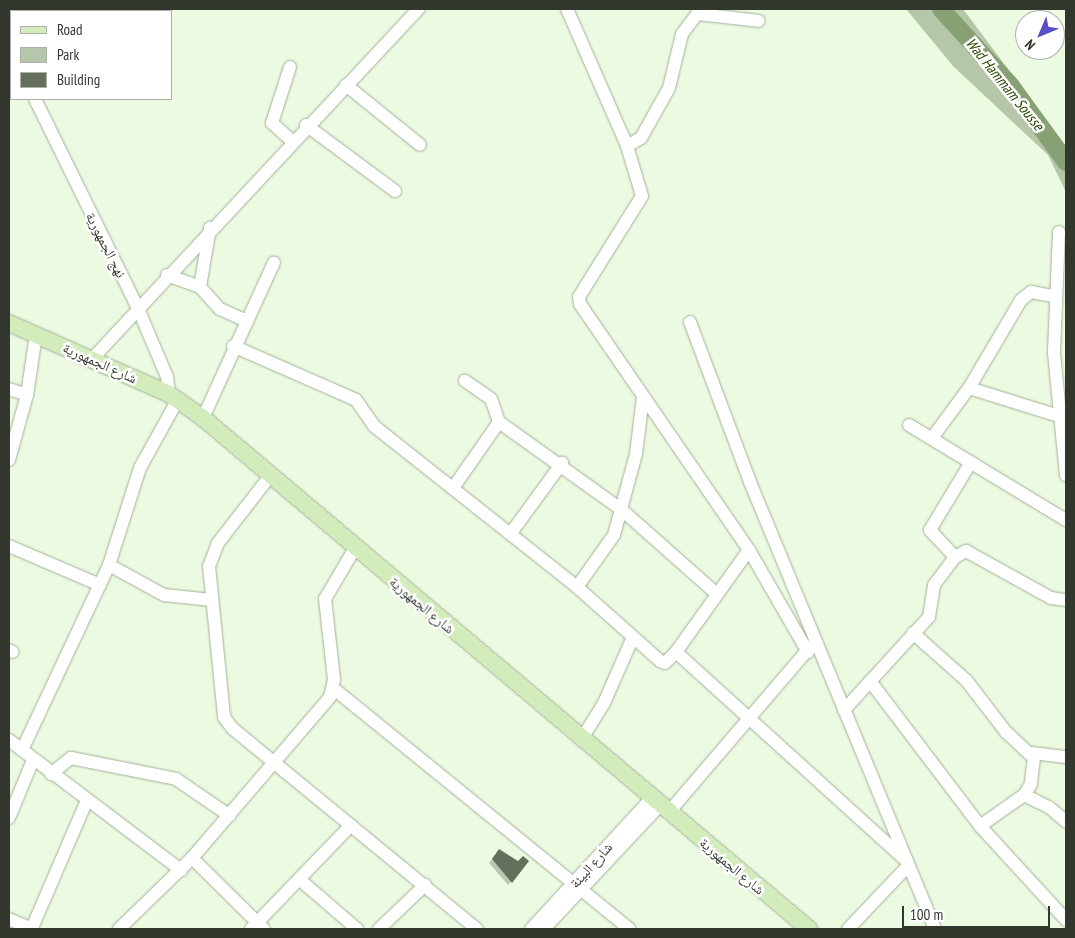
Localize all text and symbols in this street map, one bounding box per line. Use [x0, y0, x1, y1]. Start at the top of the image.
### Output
legend [10, 10, 172, 100]
north arrow [1015, 10, 1065, 60]
text: Road [57, 20, 83, 39]
water label: Wad Hammam Sousse [962, 34, 1048, 134]
text: N [1021, 36, 1039, 54]
text: Park [57, 45, 79, 64]
text: Building [57, 70, 100, 89]
street label: نهج الجمهورية [82, 209, 130, 281]
street label: شارع الجمهورية [60, 339, 140, 387]
street label: شارع الجمهورية [386, 573, 458, 637]
street label: شارع الجمهورية [696, 834, 768, 898]
street label: شارع البيئة [566, 839, 616, 891]
scale bar [905, 896, 1052, 928]
text: 100 m [910, 905, 943, 924]

